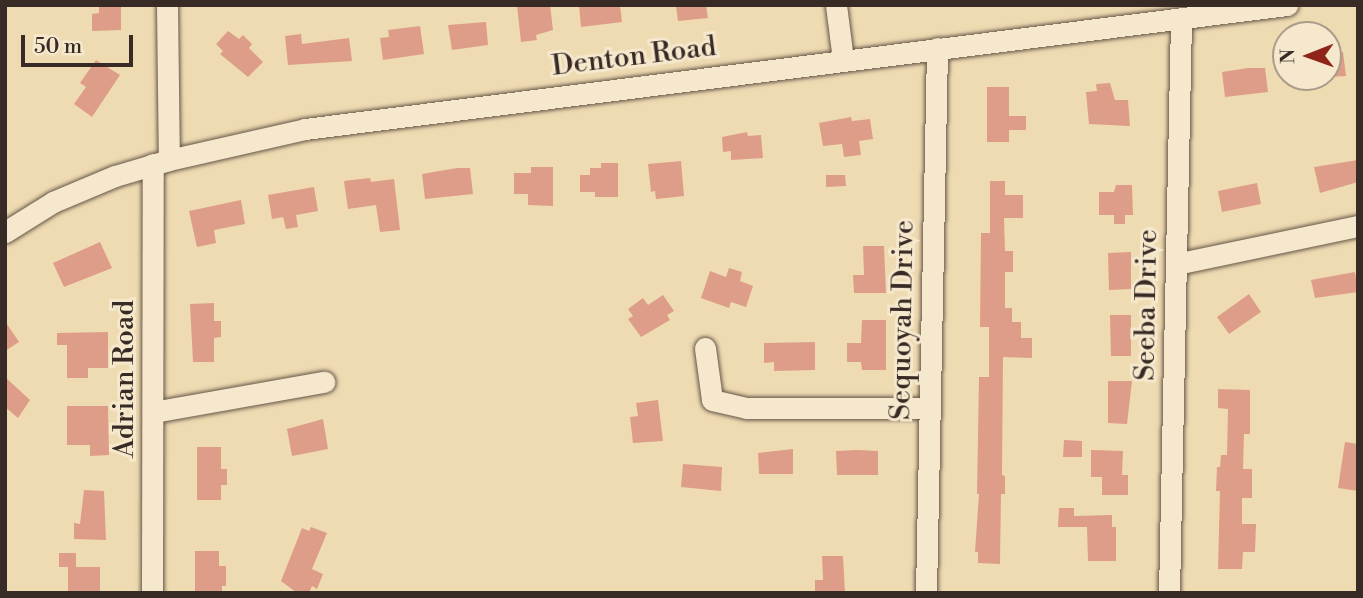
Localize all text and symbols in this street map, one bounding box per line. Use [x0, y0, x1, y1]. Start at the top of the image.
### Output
scale bar [24, 21, 136, 65]
north arrow [1272, 21, 1342, 91]
street label: Denton Road [550, 30, 718, 84]
text: 50 m [34, 34, 82, 60]
text: N [1276, 49, 1300, 64]
street label: Sequoyah Drive [884, 220, 922, 420]
street label: Seeba Drive [1129, 229, 1165, 381]
street label: Adrian Road [108, 300, 142, 458]

